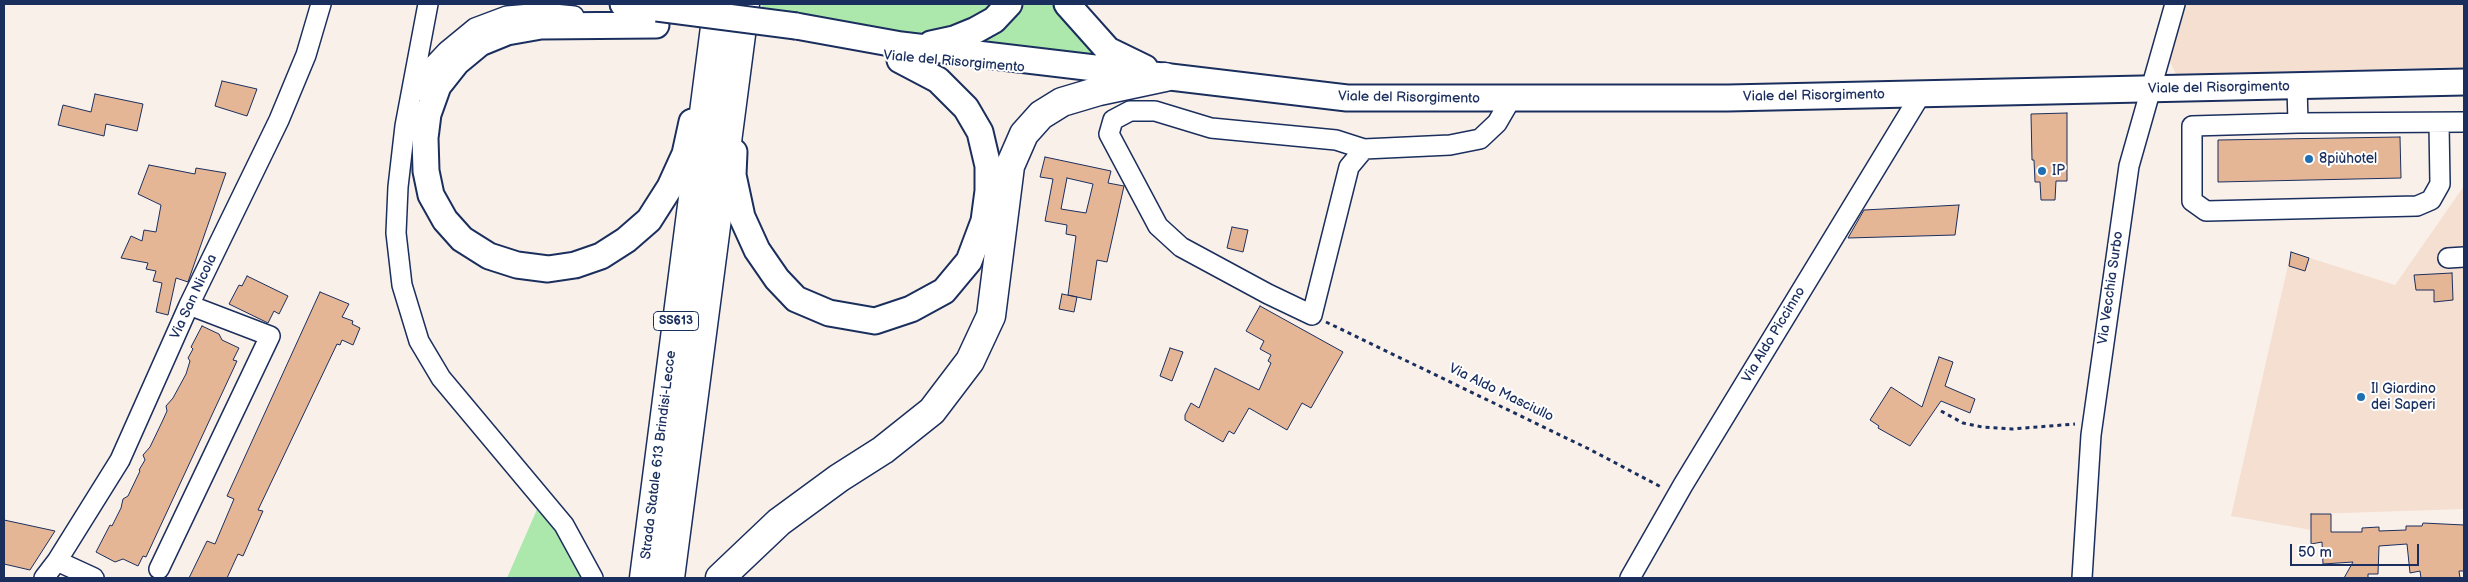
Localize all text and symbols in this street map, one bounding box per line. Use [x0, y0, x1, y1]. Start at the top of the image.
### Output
street label: Viale del Risorgimento [883, 47, 1025, 77]
street label: Viale del Risorgimento [2148, 78, 2290, 98]
street label: Viale del Risorgimento [1743, 86, 1885, 106]
street label: Viale del Risorgimento [1338, 88, 1480, 108]
place label: 8piùhotel [2319, 151, 2377, 167]
marker: 8piùhotel [2303, 153, 2315, 165]
place label: IP [2052, 163, 2065, 179]
marker: IP [2036, 165, 2048, 177]
street label: Via Vecchia Surbo [2095, 230, 2127, 346]
street label: Via San Nicola [167, 252, 221, 342]
street label: Via Aldo Piccinno [1739, 284, 1809, 386]
road number: SS613 [654, 312, 698, 331]
street label: Strada Statale 613 Brindisi-Lecce [638, 350, 680, 560]
street label: Via Aldo Masciullo [1446, 360, 1556, 426]
place label: Il Giardino dei Saperi [2371, 381, 2436, 414]
marker: Il Giardino dei Saperi [2355, 391, 2367, 403]
scale bar [2293, 534, 2422, 566]
text: 50 m [2298, 543, 2332, 562]

